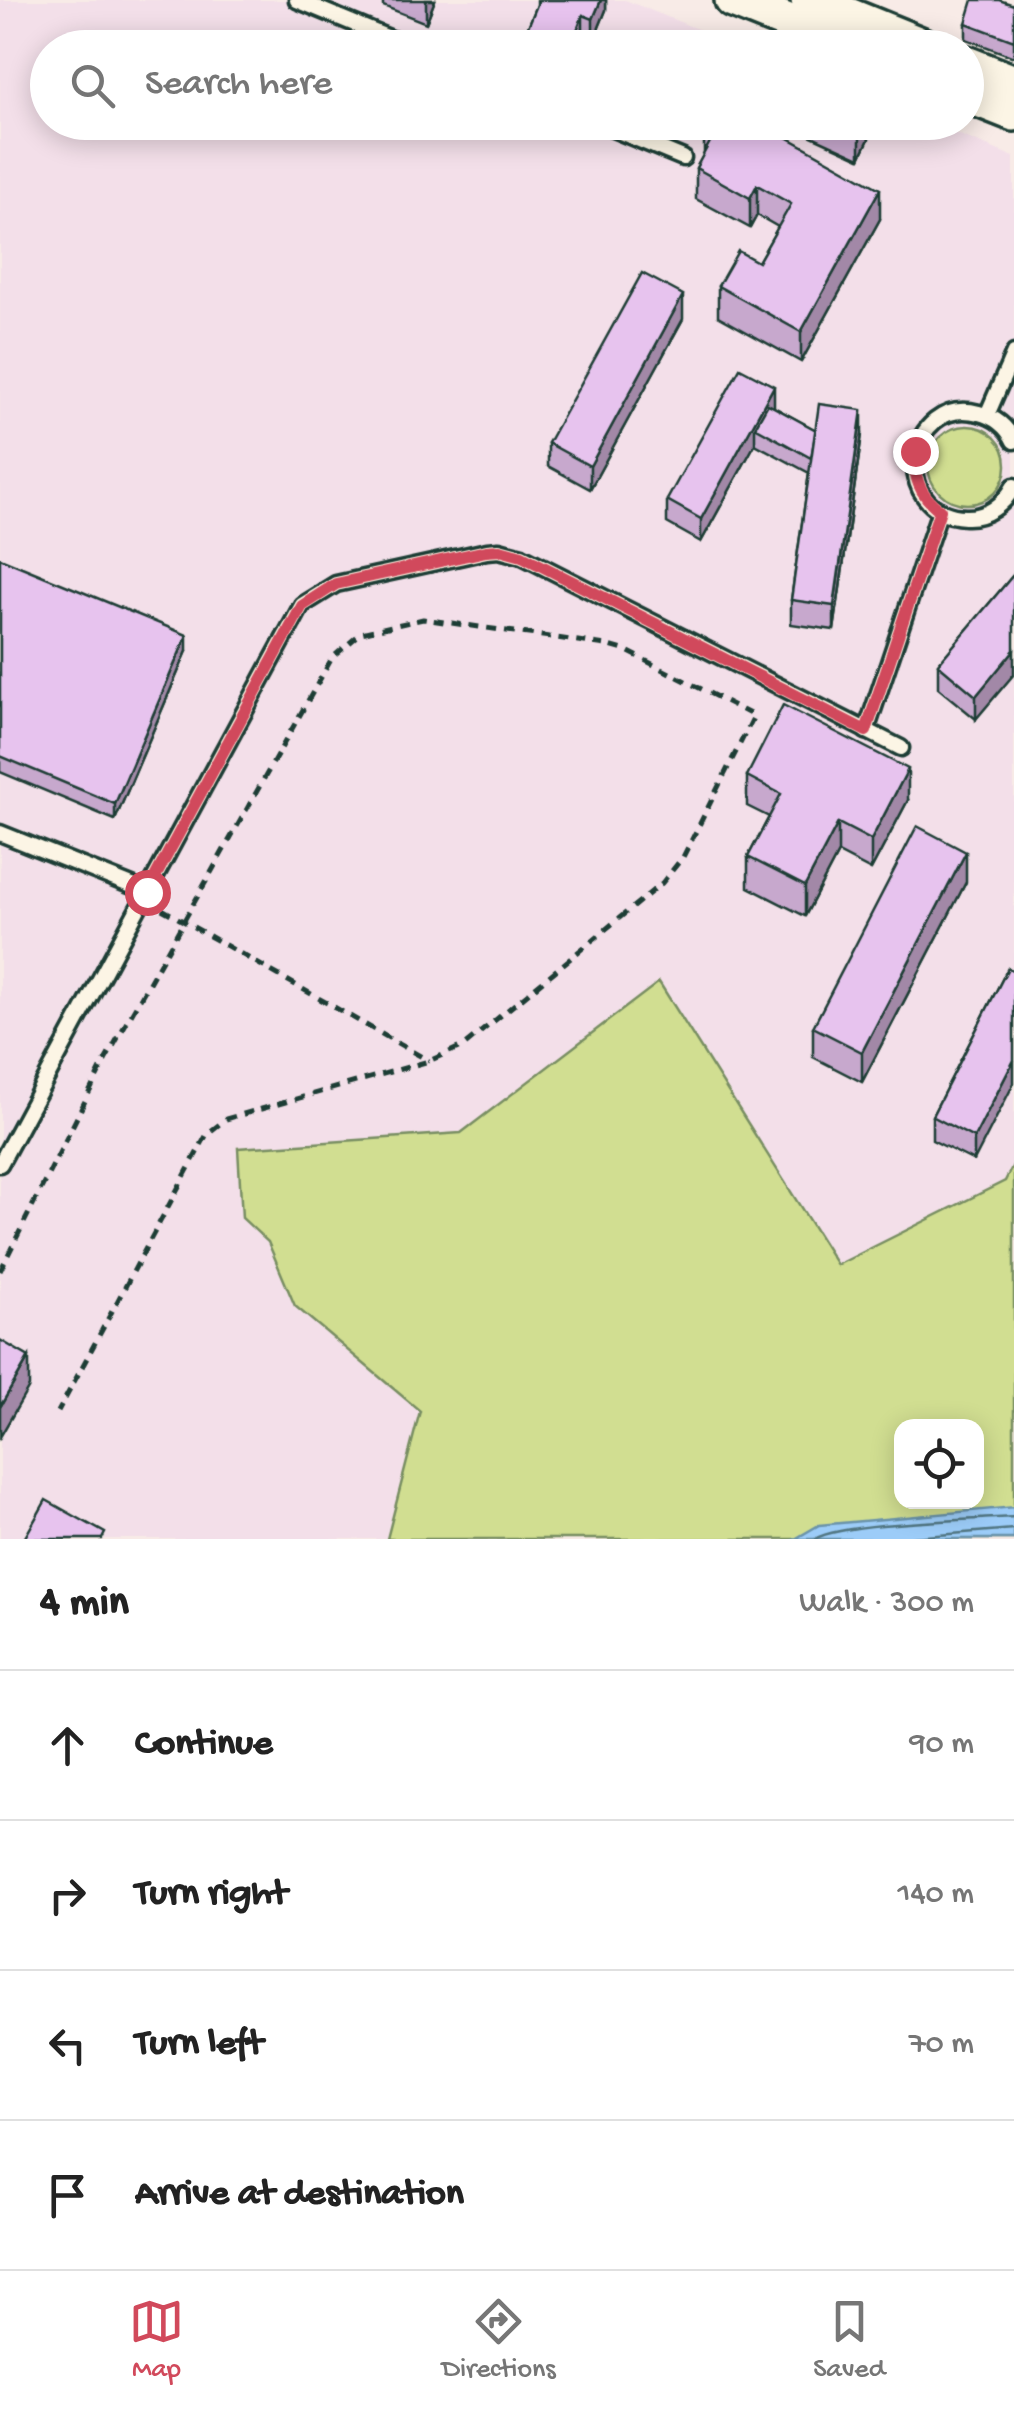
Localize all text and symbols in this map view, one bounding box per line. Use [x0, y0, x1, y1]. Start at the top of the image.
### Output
search box [30, 30, 984, 140]
icon: search [65, 58, 120, 113]
text: Search here [145, 63, 332, 107]
route end [893, 429, 939, 475]
route start [125, 870, 171, 916]
map controls [894, 1419, 984, 1509]
button: locate [894, 1419, 984, 1509]
text: 4 min [40, 1580, 129, 1629]
text: Walk · 300 m [799, 1585, 974, 1623]
icon: ahead [40, 1718, 95, 1773]
text: Continue [135, 1723, 273, 1767]
text: 90 m [910, 1726, 974, 1764]
icon: right [40, 1868, 95, 1923]
text: Turn right [135, 1873, 287, 1917]
text: 140 m [897, 1876, 974, 1914]
icon: left [40, 2018, 95, 2073]
text: Turn left [135, 2023, 263, 2067]
text: 70 m [909, 2026, 974, 2064]
icon: arrive [40, 2168, 95, 2223]
text: Arrive at destination [135, 2173, 464, 2217]
tab: Map [129, 2294, 184, 2387]
tab: Directions [442, 2294, 556, 2387]
tab: Saved [813, 2294, 885, 2387]

